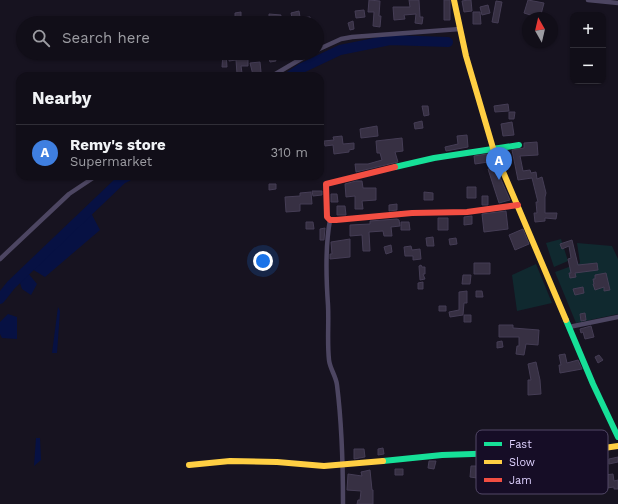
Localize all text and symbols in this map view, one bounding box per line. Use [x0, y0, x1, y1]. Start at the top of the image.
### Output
north arrow [522, 12, 558, 48]
map controls [570, 12, 606, 84]
button: + [570, 12, 606, 48]
search box [16, 16, 324, 60]
icon: search [30, 27, 52, 49]
text: Search here [62, 29, 150, 47]
button: − [570, 48, 606, 84]
text: Nearby [32, 88, 91, 108]
text: Remy's store [70, 136, 166, 154]
text: A [41, 145, 49, 160]
text: 310 m [270, 145, 308, 160]
pin: A [486, 147, 512, 180]
text: Supermarket [70, 154, 152, 169]
your location [253, 251, 273, 271]
legend [476, 430, 608, 494]
text: Fast [509, 438, 532, 451]
text: Slow [509, 456, 535, 469]
text: Jam [509, 474, 532, 487]

